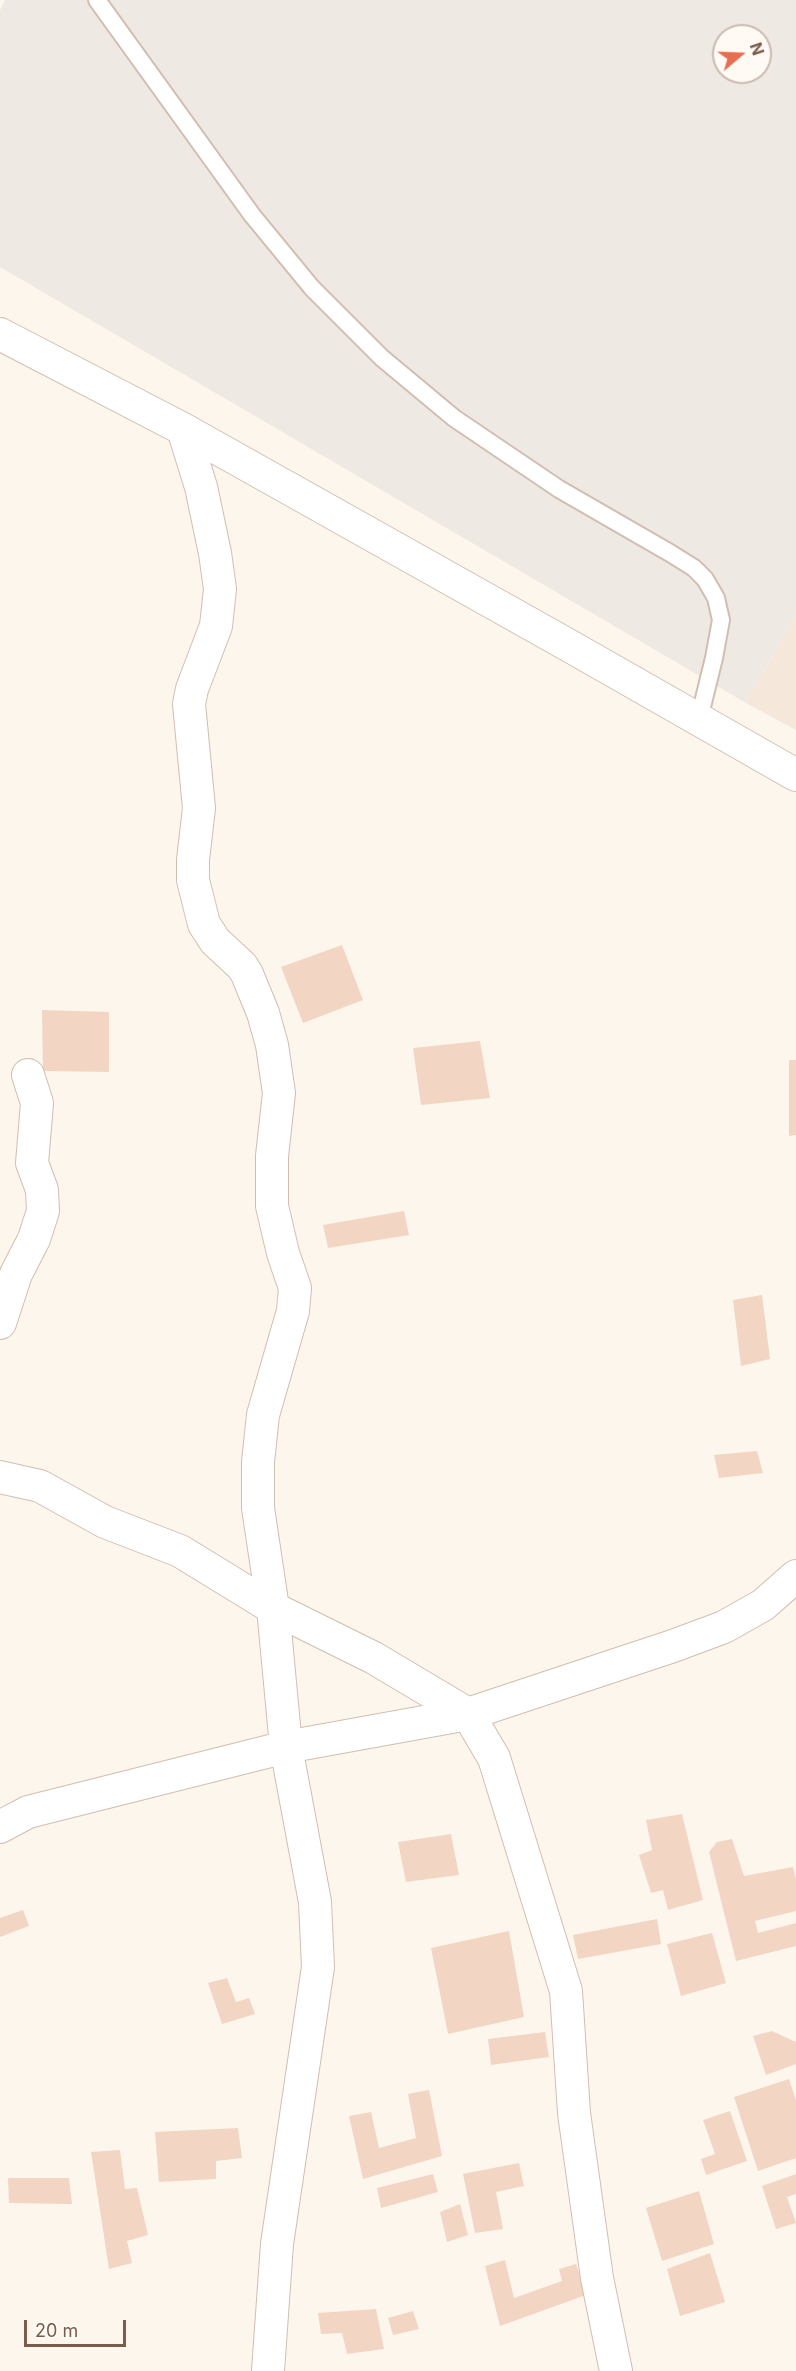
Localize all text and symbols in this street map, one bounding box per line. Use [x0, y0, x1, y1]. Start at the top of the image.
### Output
north arrow [712, 24, 772, 84]
text: N [746, 40, 769, 58]
scale bar [27, 2308, 129, 2346]
text: 20 m [35, 2320, 78, 2341]

